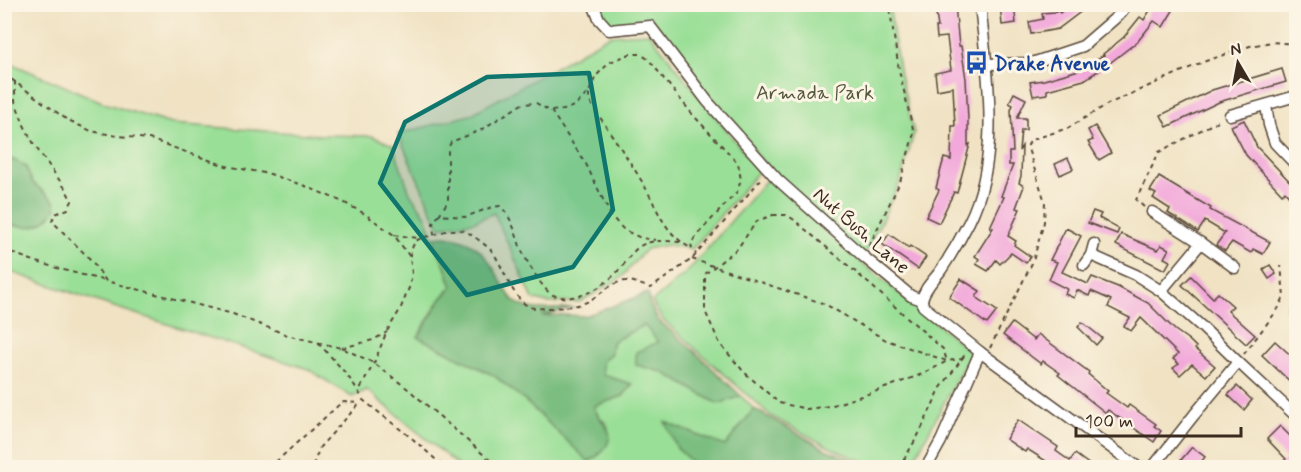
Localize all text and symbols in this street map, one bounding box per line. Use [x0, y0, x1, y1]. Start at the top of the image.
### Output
north arrow [1208, 33, 1268, 93]
text: N [1229, 38, 1243, 61]
bus stop icon: Drake Avenue [963, 50, 989, 76]
place label: Drake Avenue [994, 51, 1111, 78]
park label: Armada Park [756, 80, 874, 107]
street label: Nut Bush Lane [807, 181, 915, 281]
scale bar [1076, 400, 1241, 438]
text: 100 m [1085, 410, 1133, 434]

